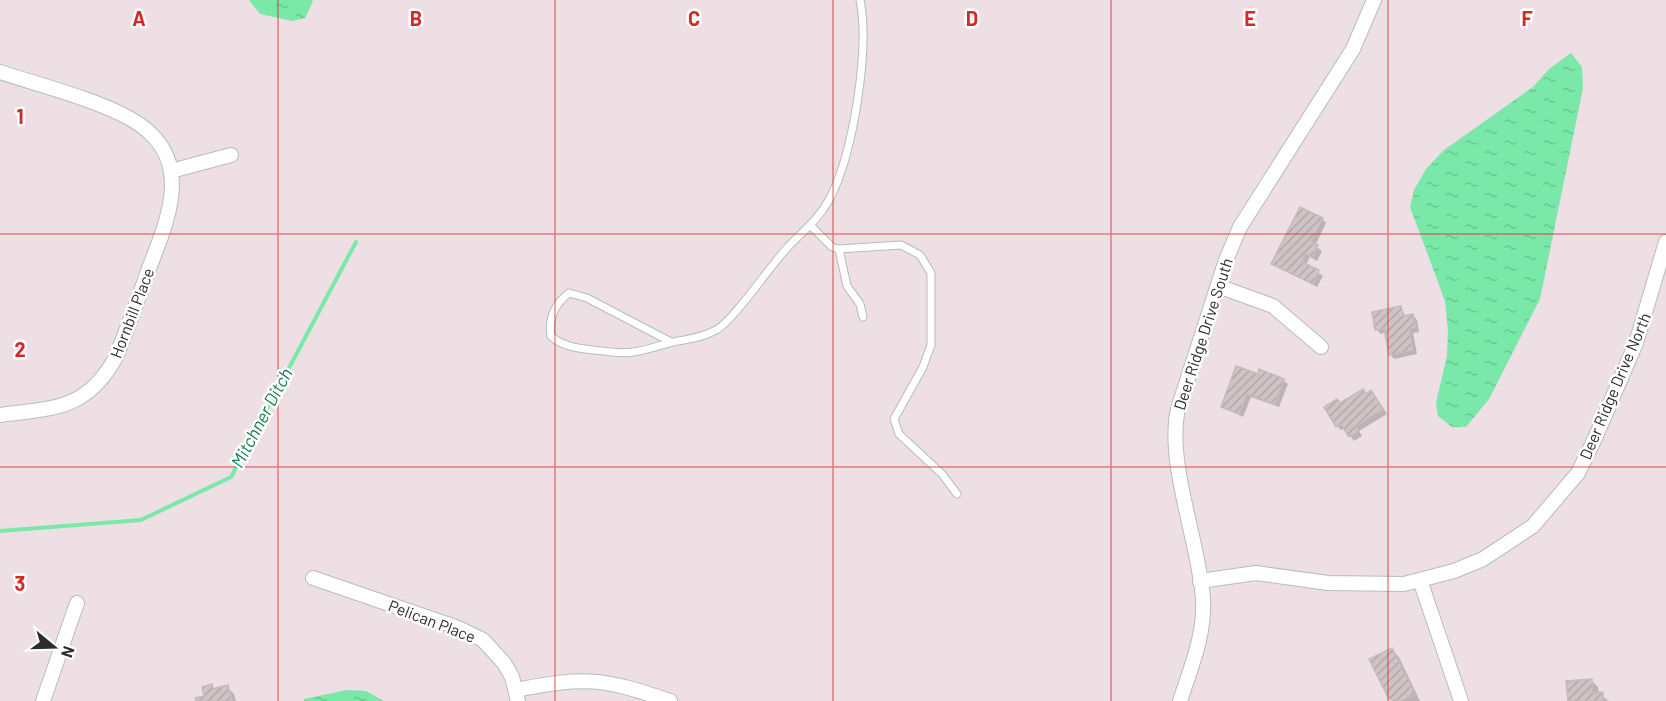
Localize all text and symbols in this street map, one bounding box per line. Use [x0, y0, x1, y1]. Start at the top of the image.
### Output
text: A [132, 6, 146, 30]
text: B [410, 6, 422, 30]
text: C [688, 6, 700, 30]
text: D [966, 6, 978, 30]
text: E [1244, 6, 1256, 30]
text: F [1521, 6, 1533, 30]
text: 1 [16, 104, 24, 128]
street label: Deer Ridge Drive South [1169, 255, 1236, 412]
street label: Hornbill Place [106, 265, 157, 361]
street label: Deer Ridge Drive North [1575, 309, 1654, 462]
text: 2 [14, 337, 26, 361]
water label: Mitchner Ditch [226, 364, 297, 471]
text: 3 [15, 571, 25, 595]
street label: Pelican Place [386, 595, 478, 646]
north arrow [24, 617, 84, 677]
text: N [58, 644, 79, 660]

